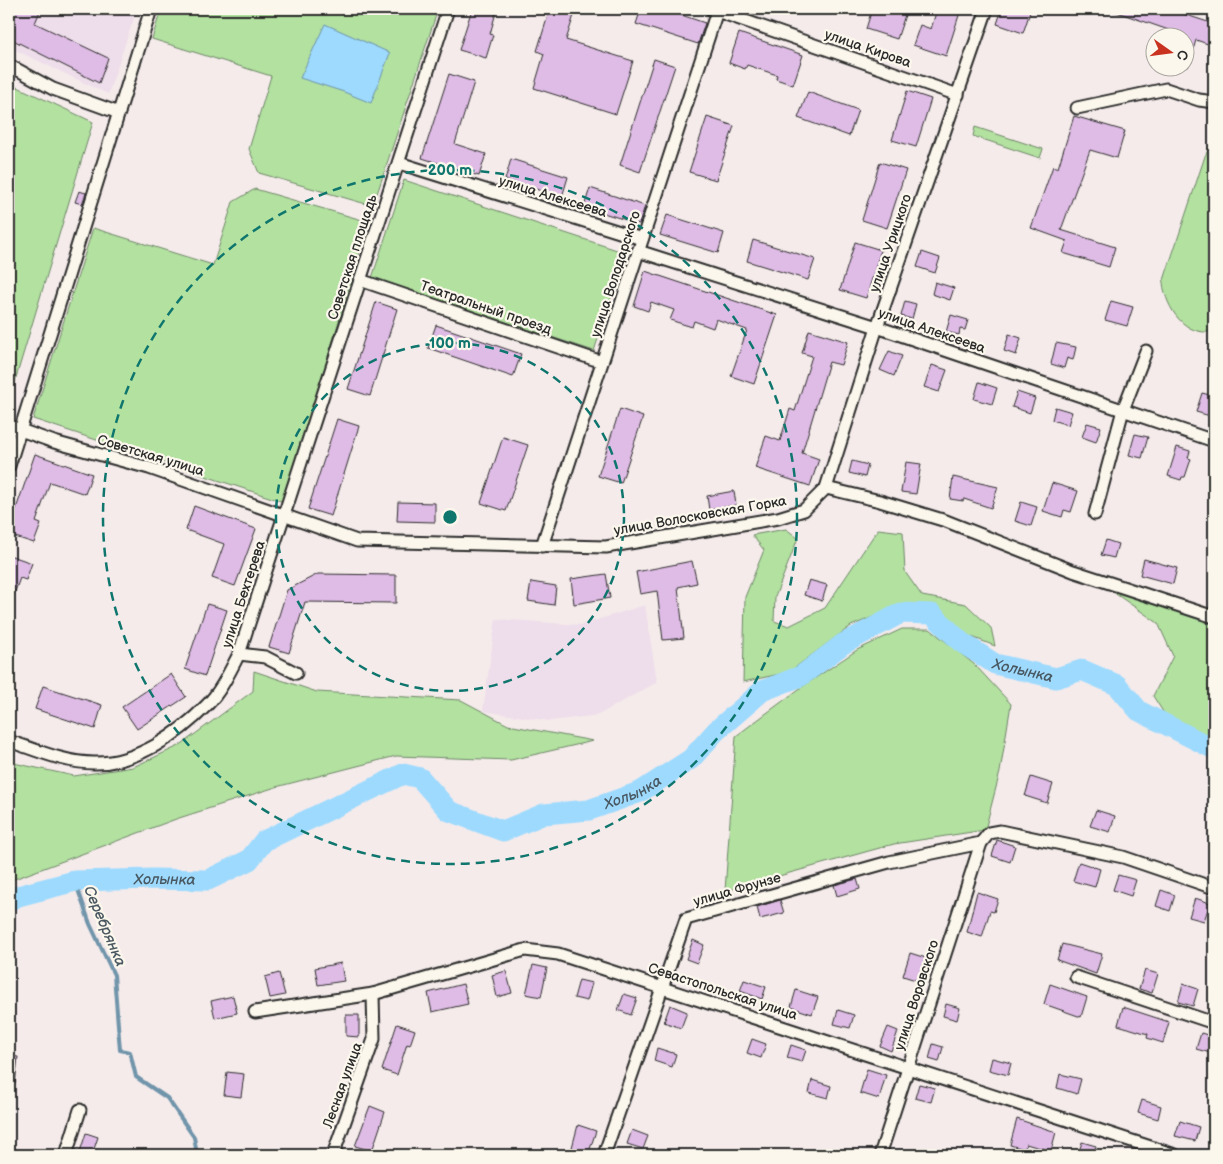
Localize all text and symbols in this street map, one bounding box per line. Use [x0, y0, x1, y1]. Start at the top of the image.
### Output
street label: улица Кирова [822, 26, 914, 71]
north arrow [1146, 28, 1196, 78]
text: С [1173, 48, 1192, 62]
text: 200 m [428, 161, 472, 180]
street label: улица Алексеева [497, 172, 610, 221]
street label: Советская площадь [324, 192, 381, 322]
street label: улица Урицкого [866, 192, 915, 294]
street label: улица Володарского [587, 209, 644, 340]
street label: Театральный проезд [418, 277, 554, 338]
street label: улица Алексеева [876, 304, 988, 357]
text: 100 m [429, 334, 471, 353]
street label: Советская улица [95, 431, 207, 480]
street label: улица Волосковская Горка [613, 492, 788, 539]
centre of rings [441, 508, 459, 526]
street label: улица Бехтерева [218, 538, 269, 650]
water label: Холынка [990, 654, 1055, 687]
water label: Холынка [600, 771, 665, 814]
street label: улица Фрунзе [691, 869, 783, 910]
water label: Холынка [133, 870, 196, 890]
water label: Серебрянка [79, 883, 130, 969]
street label: улица Воровского [891, 938, 942, 1053]
street label: Севастопольская улица [646, 959, 800, 1024]
street label: Лесная улица [319, 1039, 366, 1131]

